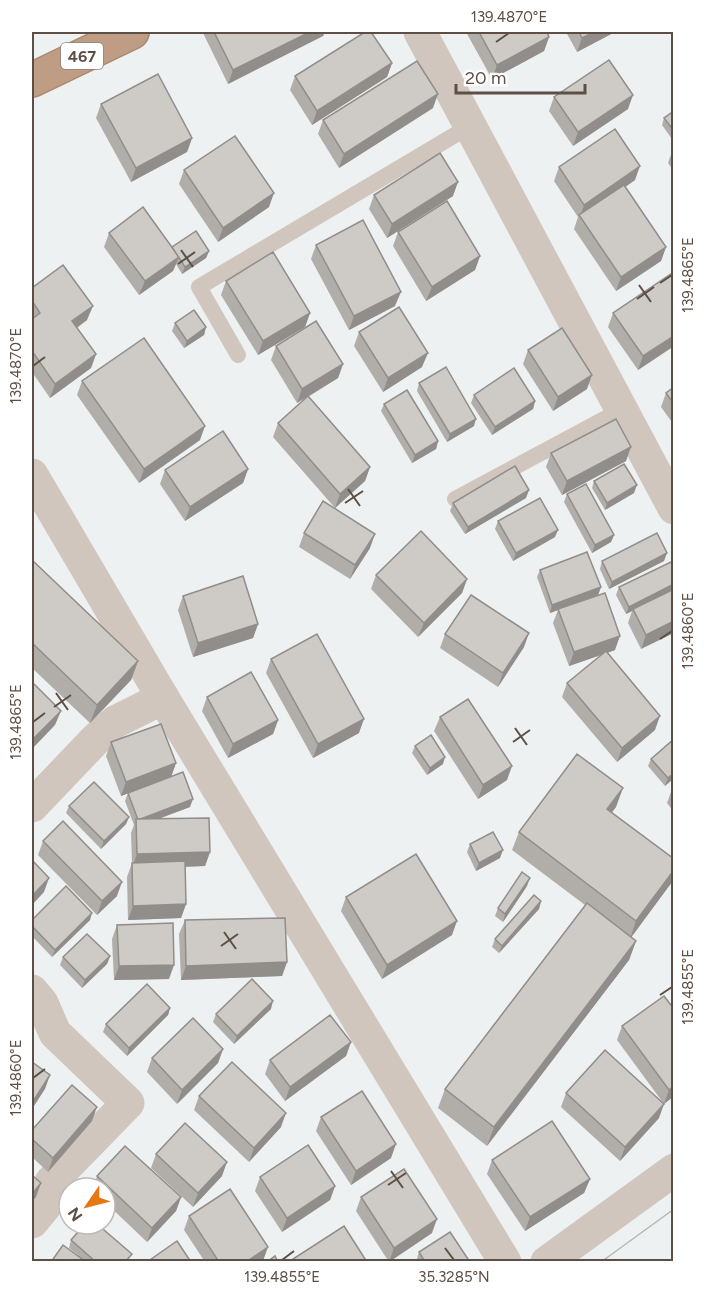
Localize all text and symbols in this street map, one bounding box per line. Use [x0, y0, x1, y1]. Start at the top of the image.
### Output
text: 139.4870°E [471, 8, 547, 26]
road number: 467 [61, 43, 103, 69]
scale bar [456, 57, 585, 95]
text: 20 m [465, 67, 506, 89]
text: 139.4865°E [679, 237, 697, 313]
text: 139.4870°E [7, 328, 25, 404]
text: 139.4860°E [679, 592, 697, 670]
text: 139.4865°E [7, 684, 25, 760]
text: 139.4855°E [679, 949, 697, 1025]
text: 139.4860°E [7, 1039, 25, 1117]
north arrow [57, 1176, 117, 1236]
text: N [64, 1204, 86, 1225]
text: 139.4855°E [244, 1268, 320, 1286]
text: 35.3285°N [418, 1268, 490, 1286]

